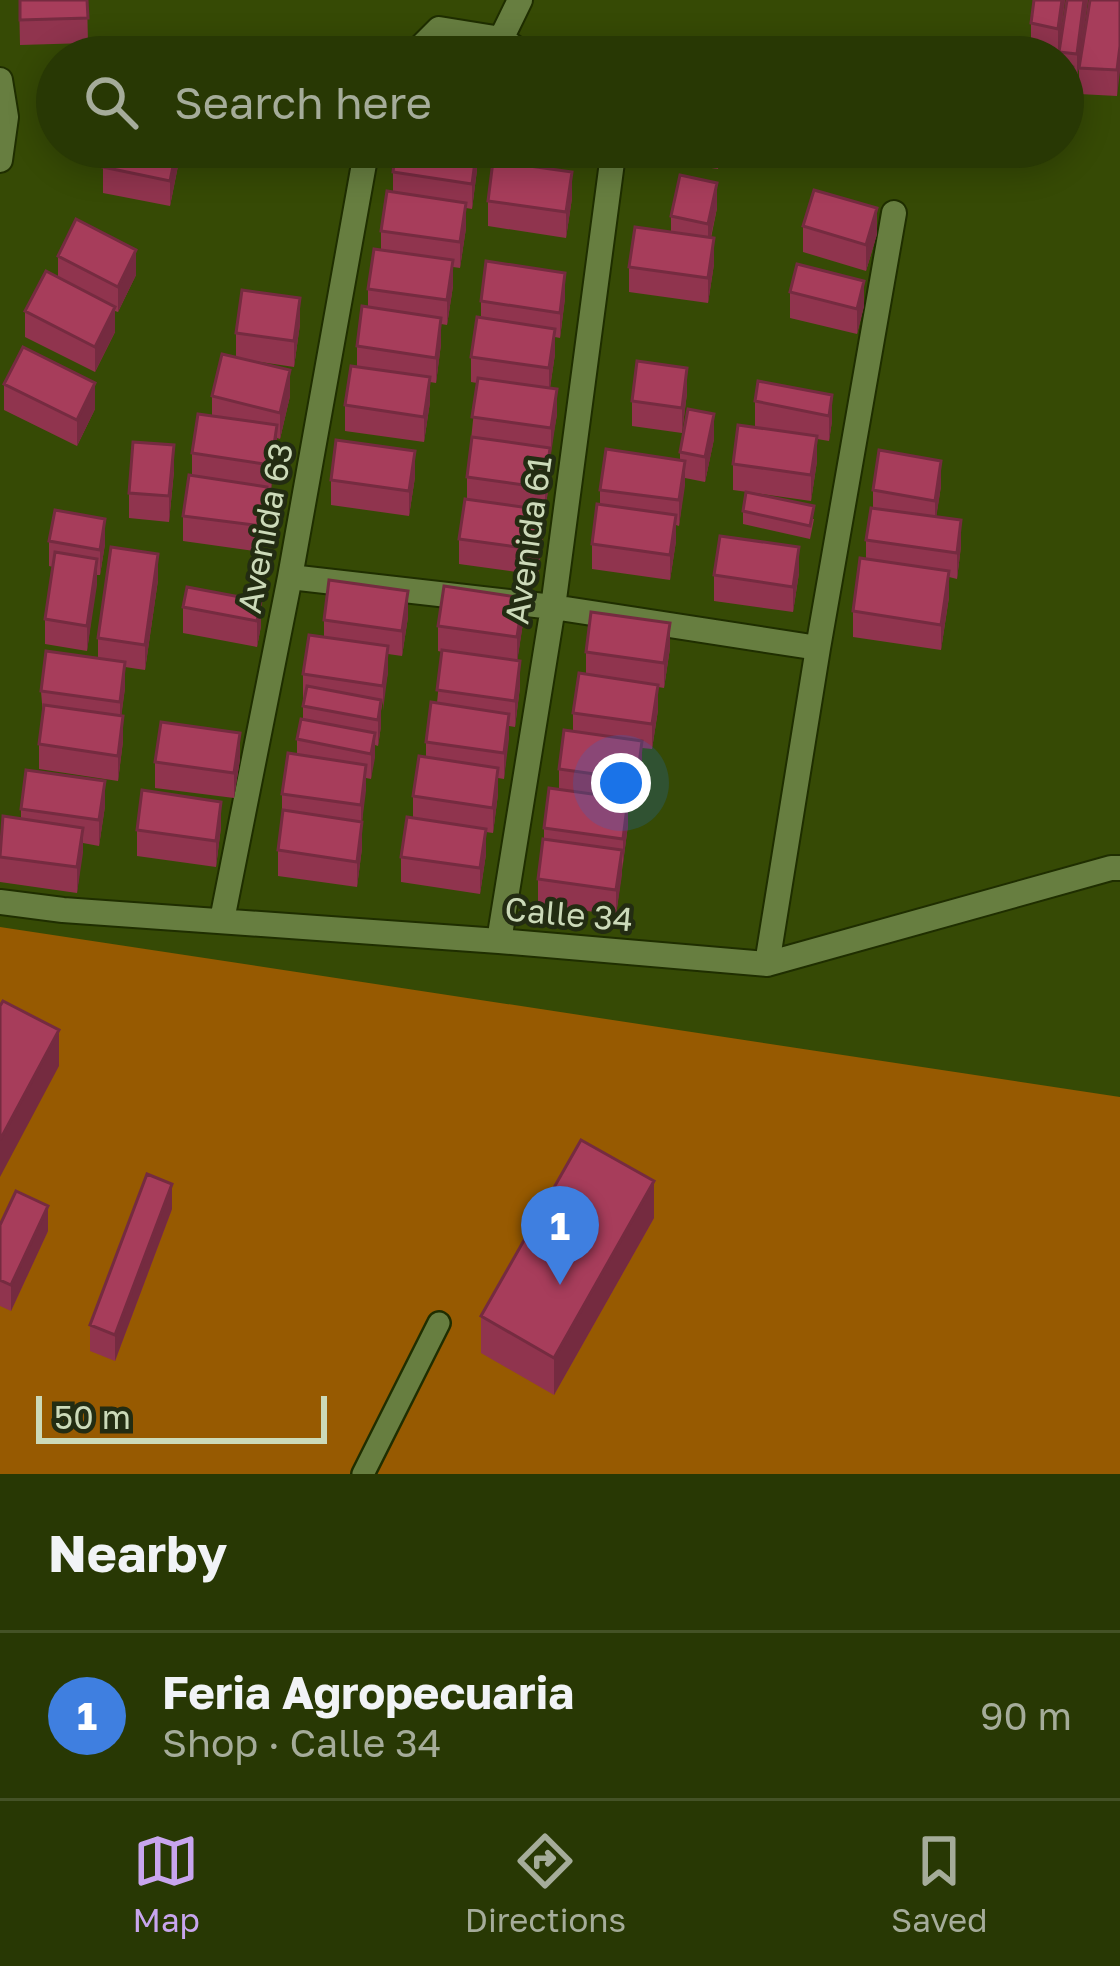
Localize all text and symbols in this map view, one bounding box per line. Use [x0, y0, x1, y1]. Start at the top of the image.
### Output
search box [36, 36, 1084, 168]
icon: search [78, 69, 144, 135]
text: Search here [174, 75, 432, 129]
street label: Avenida 63 [229, 439, 300, 616]
street label: Avenida 61 [496, 453, 559, 627]
your location [591, 753, 651, 813]
street label: Calle 34 [503, 888, 635, 939]
pin: 1 [521, 1186, 599, 1285]
scale bar [36, 1390, 327, 1443]
text: 50 m [54, 1397, 131, 1436]
text: Nearby [48, 1522, 227, 1583]
text: Feria Agropecuaria [162, 1665, 574, 1719]
text: 1 [77, 1692, 97, 1739]
text: 90 m [980, 1692, 1072, 1739]
text: Shop · Calle 34 [162, 1719, 442, 1766]
tab: Map [133, 1828, 200, 1939]
tab: Directions [465, 1828, 626, 1939]
tab: Saved [891, 1828, 987, 1939]

